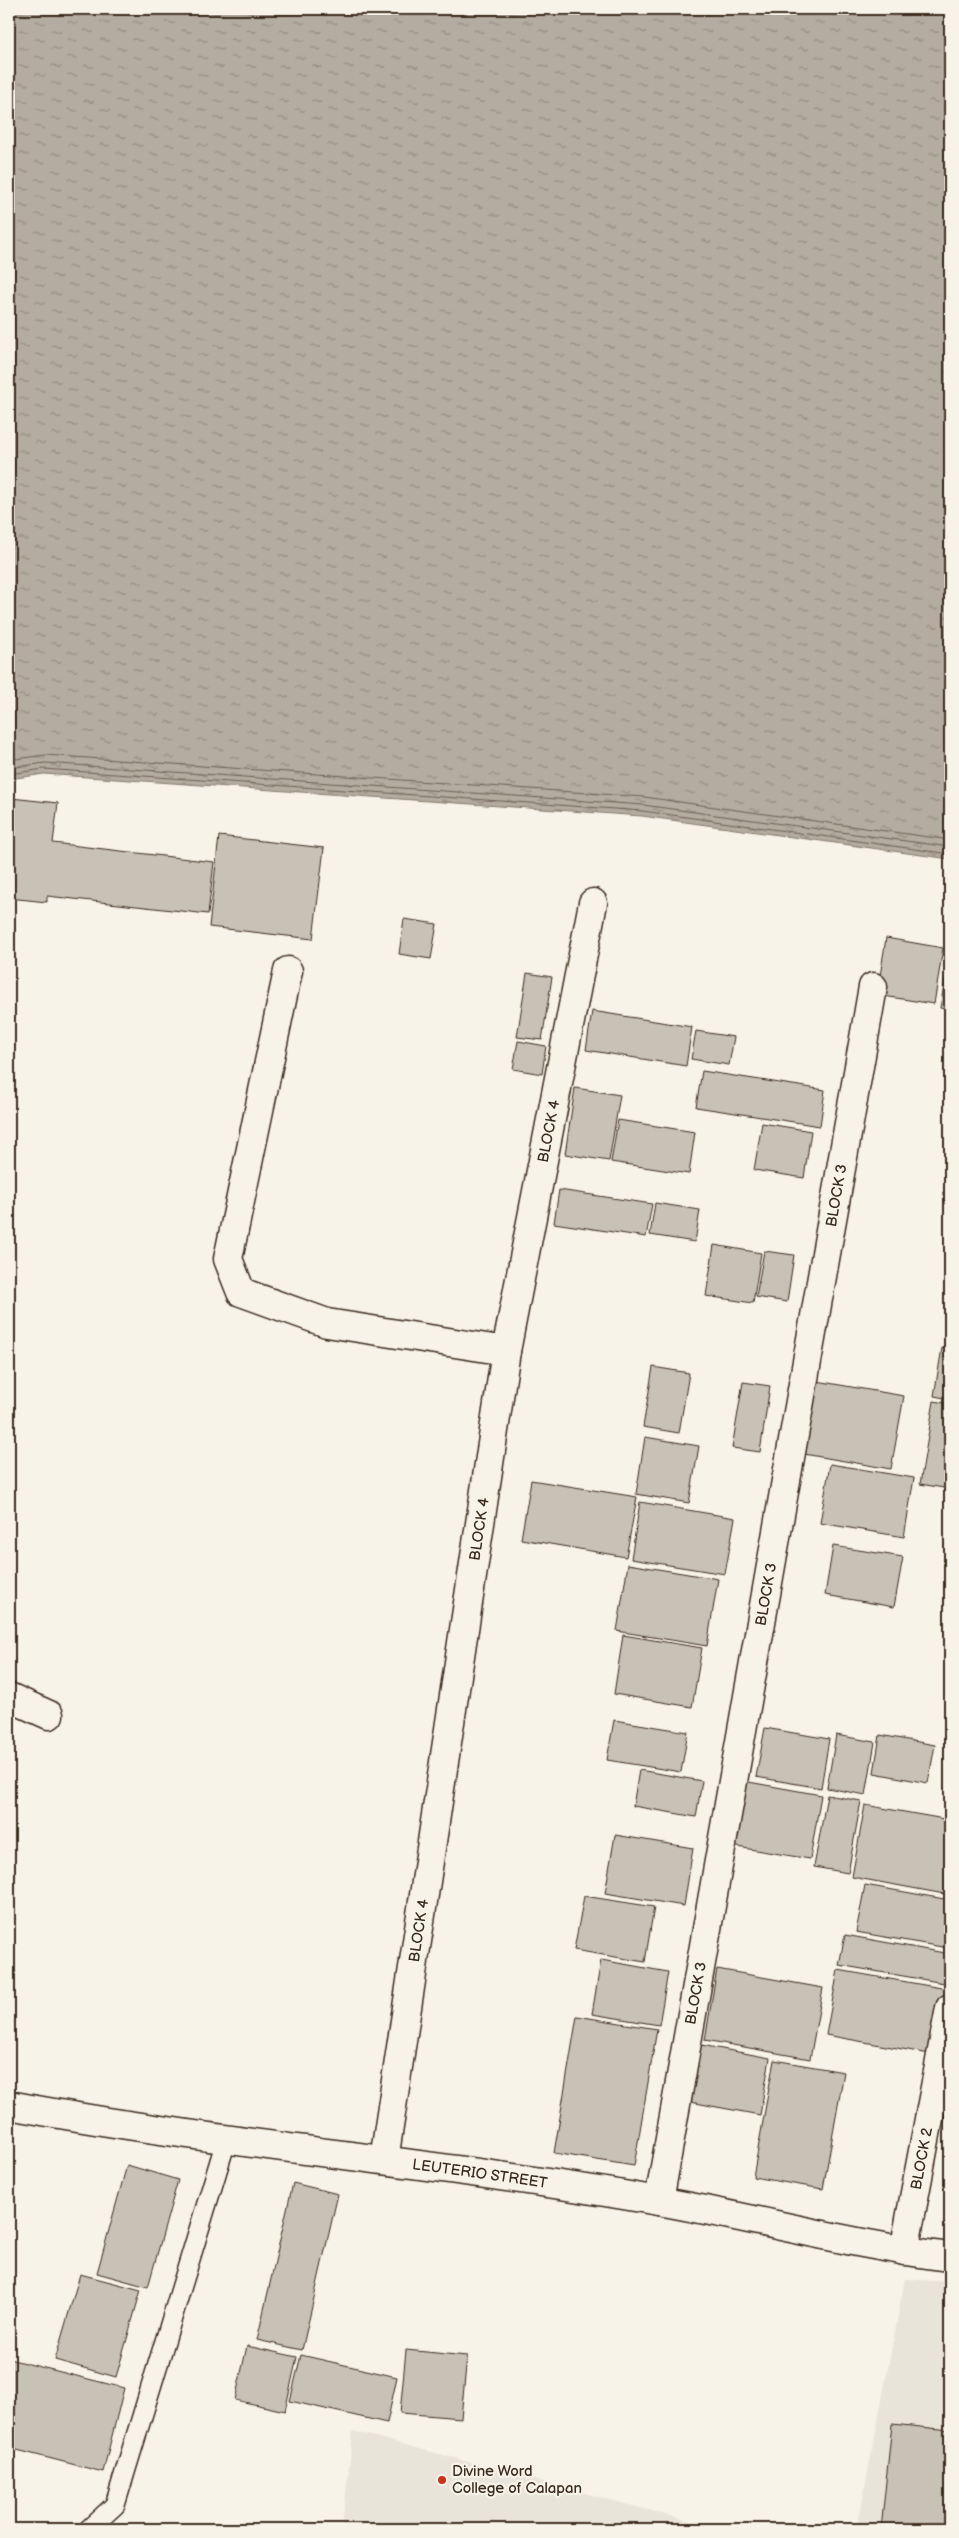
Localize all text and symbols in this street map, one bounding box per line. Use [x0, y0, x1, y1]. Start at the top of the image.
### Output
street label: BLOCK 4 [534, 1098, 565, 1164]
street label: BLOCK 3 [822, 1163, 852, 1228]
street label: BLOCK 4 [466, 1496, 494, 1562]
street label: BLOCK 3 [752, 1562, 781, 1627]
street label: BLOCK 4 [405, 1898, 433, 1963]
street label: BLOCK 3 [681, 1960, 711, 2026]
street label: BLOCK 2 [907, 2126, 937, 2191]
street label: LEUTERIO STREET [411, 2155, 549, 2193]
place label: Divine Word College of Calapan [452, 2462, 582, 2498]
marker: Divine Word College of Calapan [436, 2474, 448, 2486]

